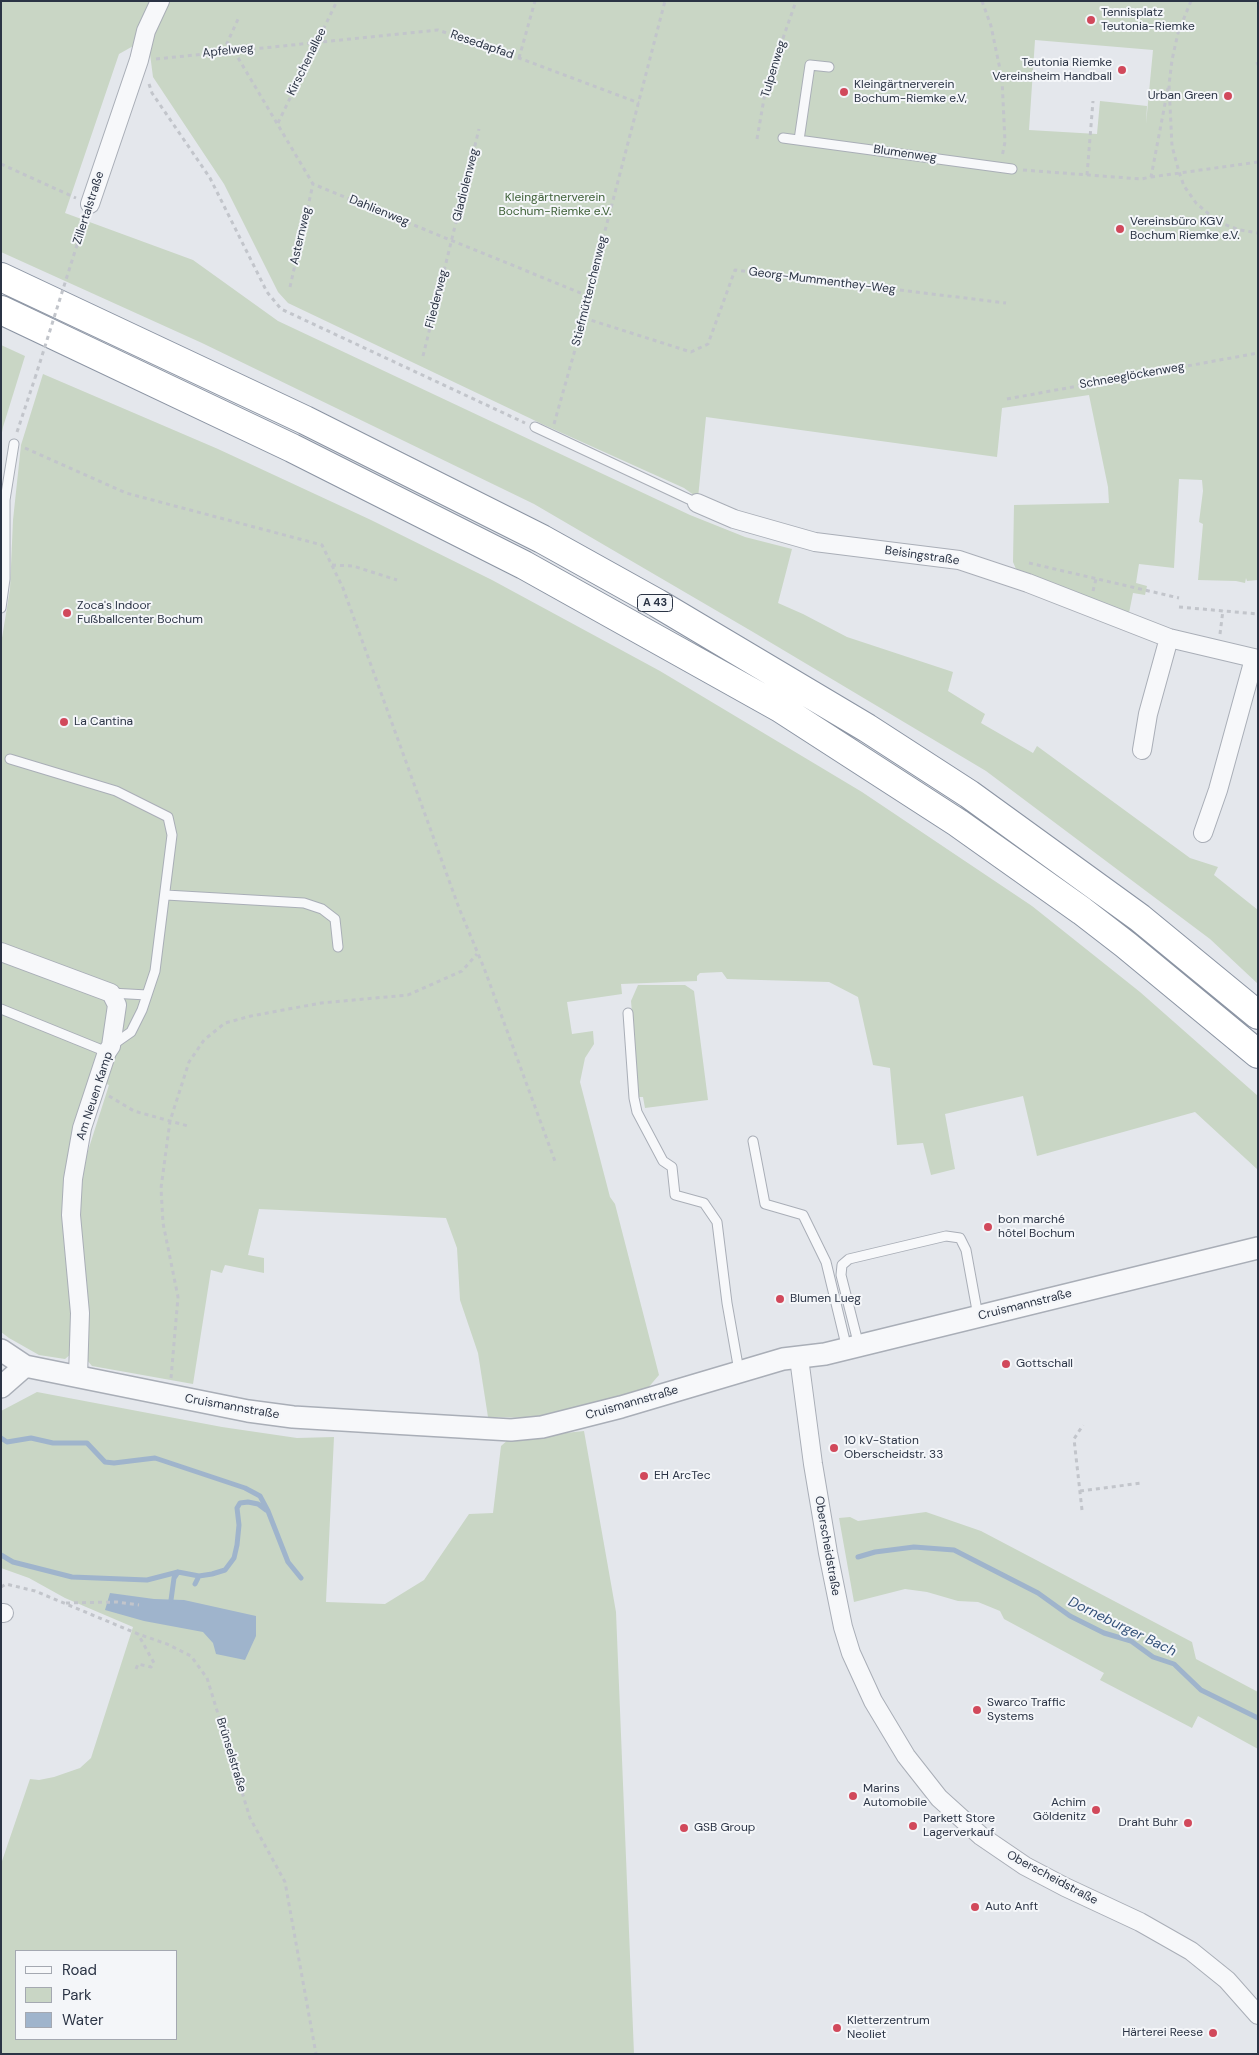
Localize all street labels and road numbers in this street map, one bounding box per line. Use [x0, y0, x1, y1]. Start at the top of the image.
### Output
street label: Kirschenallee [284, 26, 330, 98]
street label: Resedapfad [449, 27, 515, 63]
street label: Tulpenweg [758, 39, 790, 99]
street label: Apfelweg [202, 41, 254, 61]
street label: Blumenweg [873, 142, 937, 166]
street label: Gladiolenweg [450, 147, 482, 223]
street label: Zillertalstraße [70, 170, 108, 246]
street label: Dahlienweg [347, 192, 411, 230]
street label: Asternweg [287, 206, 315, 266]
street label: Stiefmütterchenweg [569, 234, 611, 348]
street label: Georg-Mummenthey-Weg [748, 265, 896, 297]
street label: Fliederweg [423, 268, 451, 330]
street label: Schneeglöckenweg [1078, 360, 1186, 392]
street label: Beisingstraße [884, 544, 960, 568]
road number: A 43 [638, 594, 672, 612]
street label: Am Neuen Kamp [74, 1050, 116, 1142]
street label: Cruismannstraße [977, 1286, 1073, 1324]
street label: Cruismannstraße [584, 1383, 680, 1423]
street label: Cruismannstraße [184, 1392, 280, 1422]
street label: Oberscheidstraße [811, 1495, 843, 1597]
street label: Brünselstraße [213, 1716, 249, 1794]
street label: Oberscheidstraße [1004, 1848, 1100, 1908]

